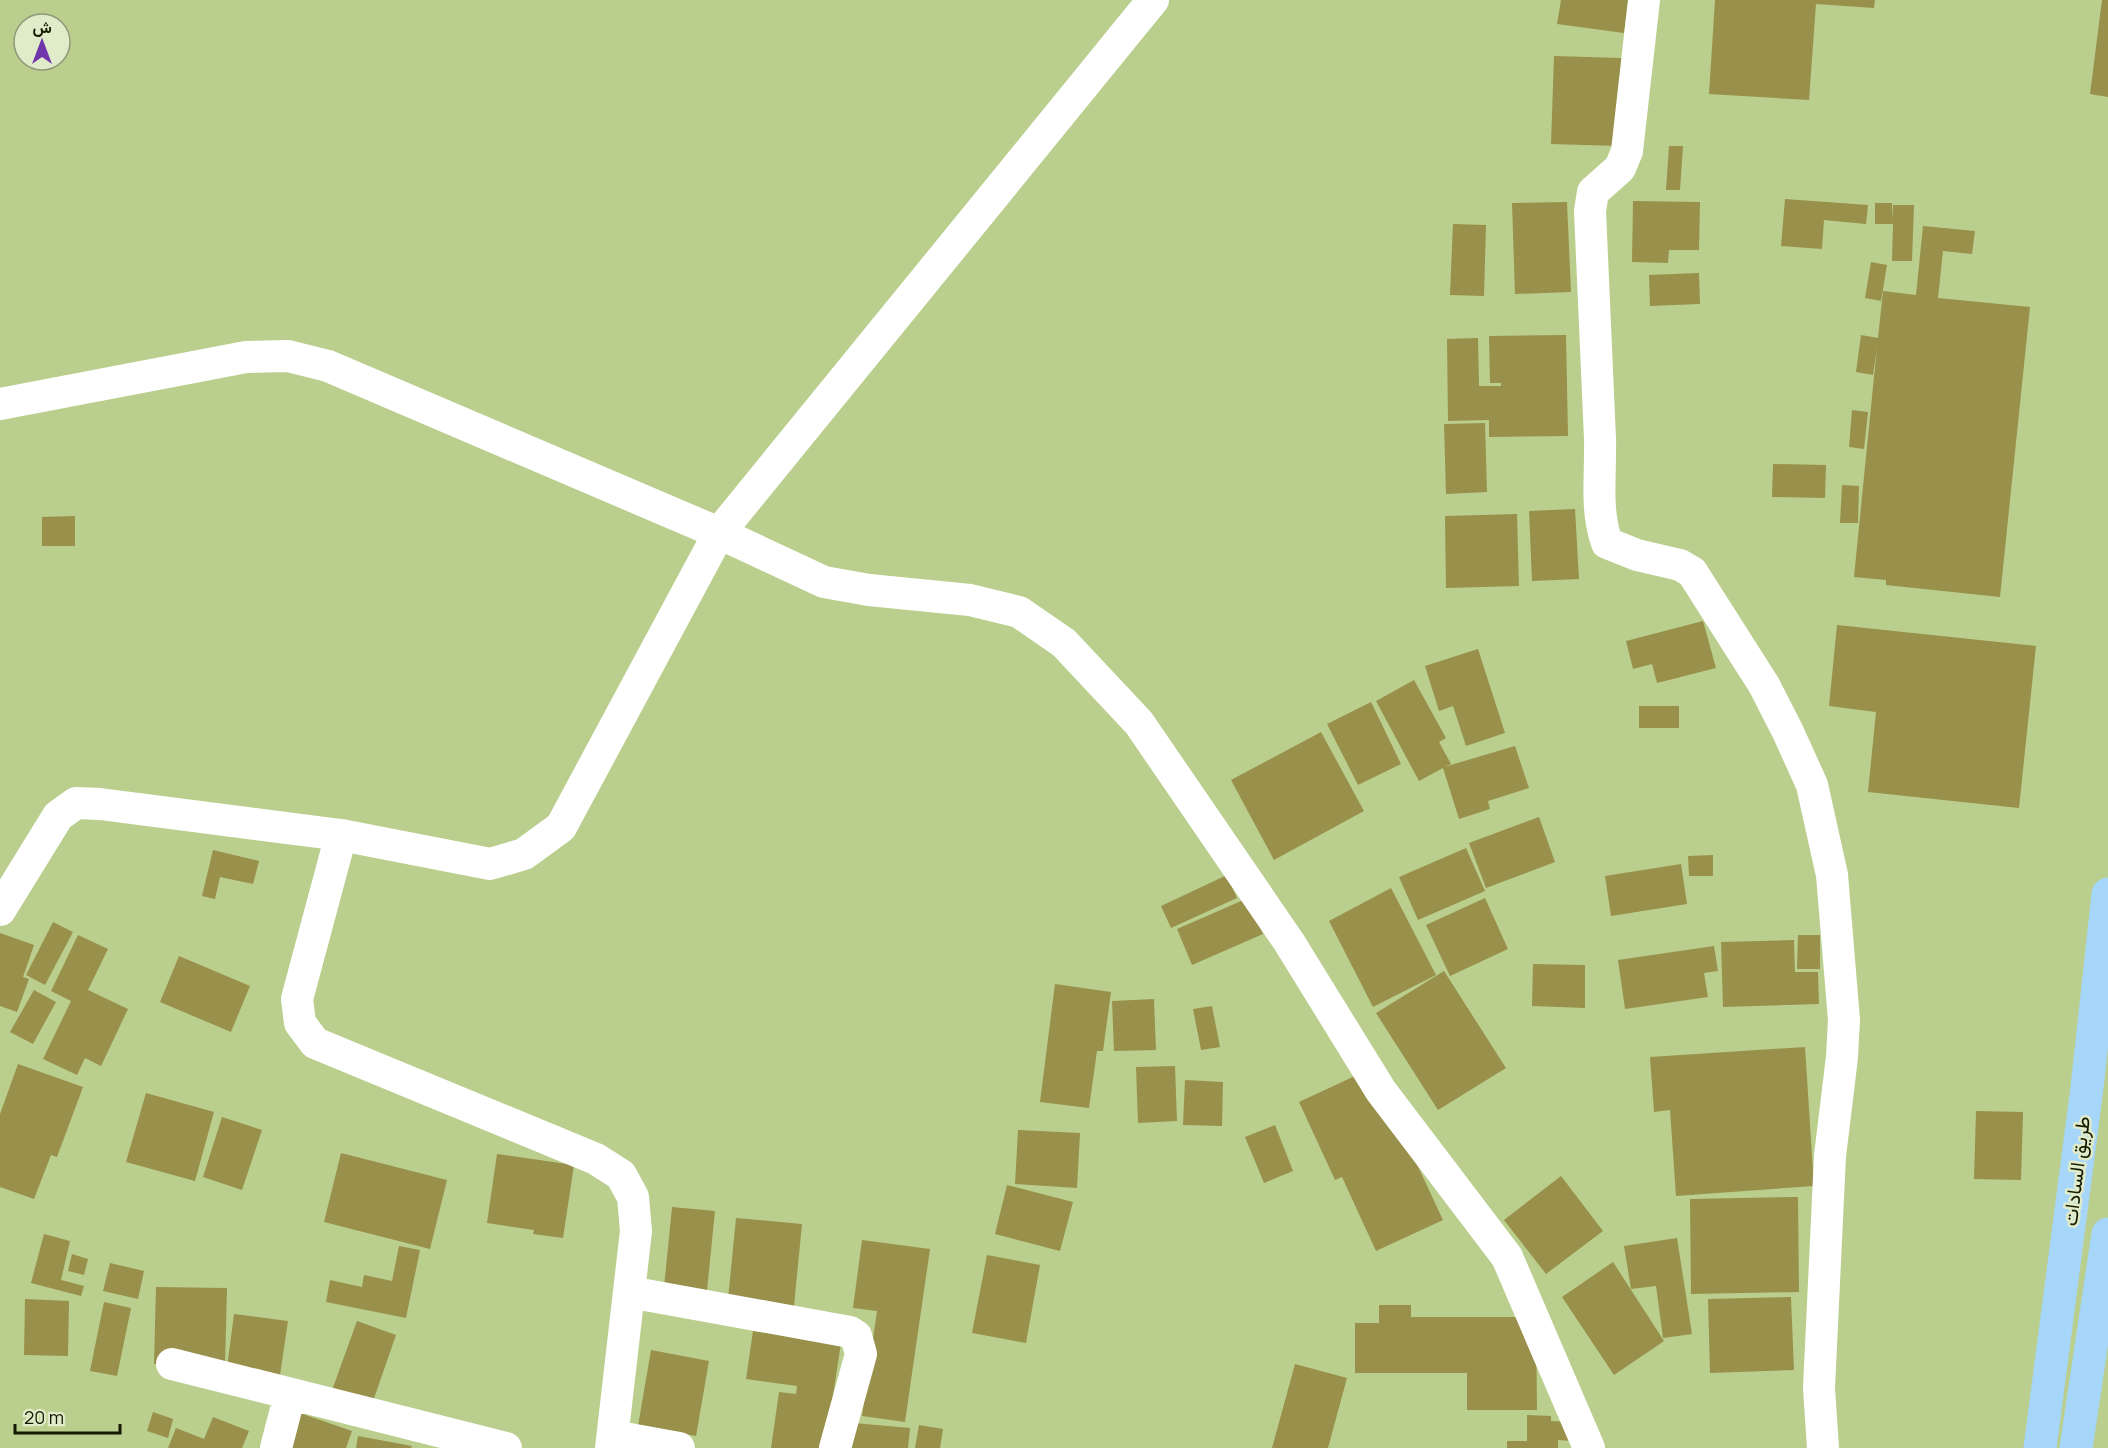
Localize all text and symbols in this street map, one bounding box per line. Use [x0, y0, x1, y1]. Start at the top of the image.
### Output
north arrow [12, 12, 72, 72]
text: ش [32, 16, 52, 38]
street label: طريق السادات [2056, 1114, 2096, 1228]
scale bar [15, 1397, 120, 1435]
text: 20 m [24, 1405, 64, 1429]

